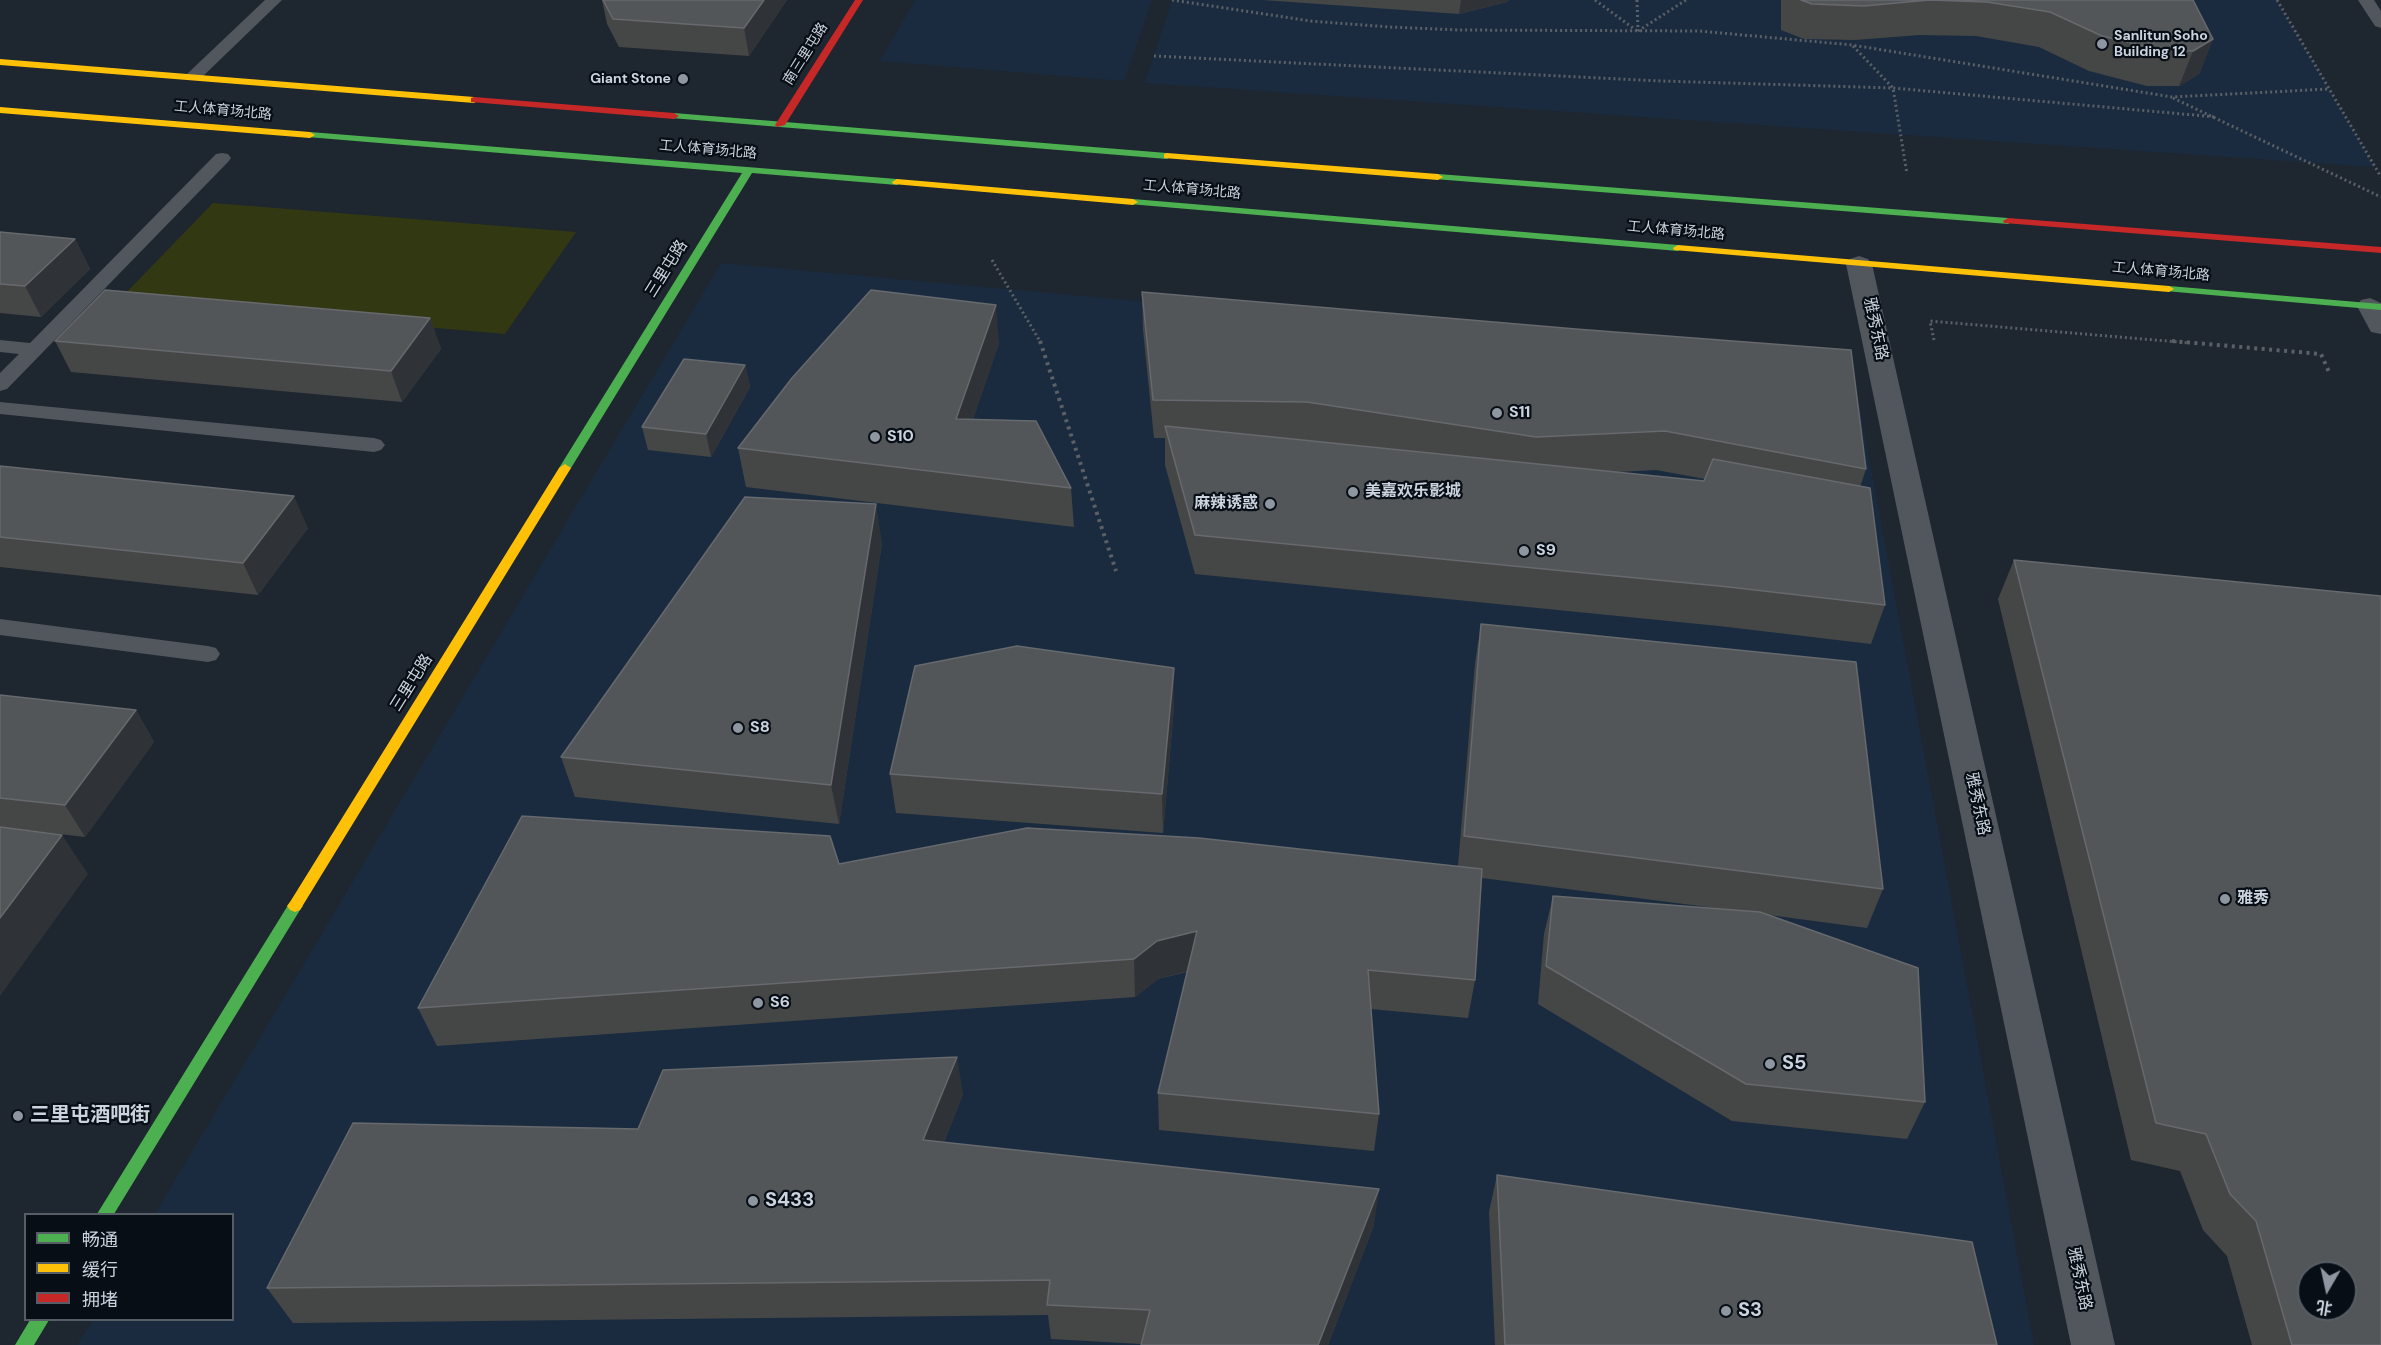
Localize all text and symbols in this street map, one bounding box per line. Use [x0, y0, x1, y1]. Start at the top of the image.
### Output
street label: 南三里屯路 [780, 20, 832, 88]
place label: Sanlitun Soho Building 12 [2114, 28, 2208, 60]
marker: Sanlitun Soho Building 12 [2095, 37, 2109, 51]
place label: Giant Stone [590, 71, 671, 87]
marker: Giant Stone [676, 72, 690, 86]
street label: 工人体育场北路 [173, 98, 273, 124]
street label: 工人体育场北路 [658, 137, 758, 163]
street label: 工人体育场北路 [1142, 177, 1242, 203]
street label: 工人体育场北路 [1626, 218, 1726, 244]
street label: 三里屯路 [642, 237, 692, 301]
street label: 工人体育场北路 [2111, 259, 2211, 285]
street label: 雅秀东路 [1859, 296, 1891, 362]
place label: S11 [1509, 403, 1530, 423]
marker: S11 [1490, 406, 1504, 420]
place label: S10 [887, 427, 914, 447]
marker: S10 [868, 430, 882, 444]
place label: 美嘉欢乐影城 [1365, 482, 1461, 502]
marker: 美嘉欢乐影城 [1346, 485, 1360, 499]
place label: 麻辣诱惑 [1194, 494, 1258, 514]
marker: 麻辣诱惑 [1263, 497, 1277, 511]
place label: S9 [1536, 541, 1556, 561]
marker: S9 [1517, 544, 1531, 558]
street label: 三里屯路 [387, 651, 437, 715]
place label: S8 [750, 718, 770, 738]
marker: S8 [731, 721, 745, 735]
street label: 雅秀东路 [1961, 771, 1993, 837]
place label: 雅秀 [2237, 889, 2269, 909]
marker: 雅秀 [2218, 892, 2232, 906]
place label: S6 [770, 993, 790, 1013]
marker: S6 [751, 996, 765, 1010]
place label: S5 [1782, 1052, 1807, 1076]
marker: S5 [1763, 1057, 1777, 1071]
place label: 三里屯酒吧街 [30, 1104, 150, 1128]
marker: 三里屯酒吧街 [11, 1109, 25, 1123]
place label: S433 [765, 1189, 814, 1213]
marker: S433 [746, 1194, 760, 1208]
legend [24, 1213, 234, 1321]
text: 畅通 [82, 1228, 118, 1252]
street label: 雅秀东路 [2063, 1246, 2095, 1312]
text: 缓行 [82, 1258, 118, 1282]
north arrow [2297, 1261, 2357, 1321]
text: 拥堵 [82, 1288, 118, 1312]
text: 北 [2315, 1296, 2334, 1319]
place label: S3 [1738, 1299, 1762, 1323]
marker: S3 [1719, 1304, 1733, 1318]

